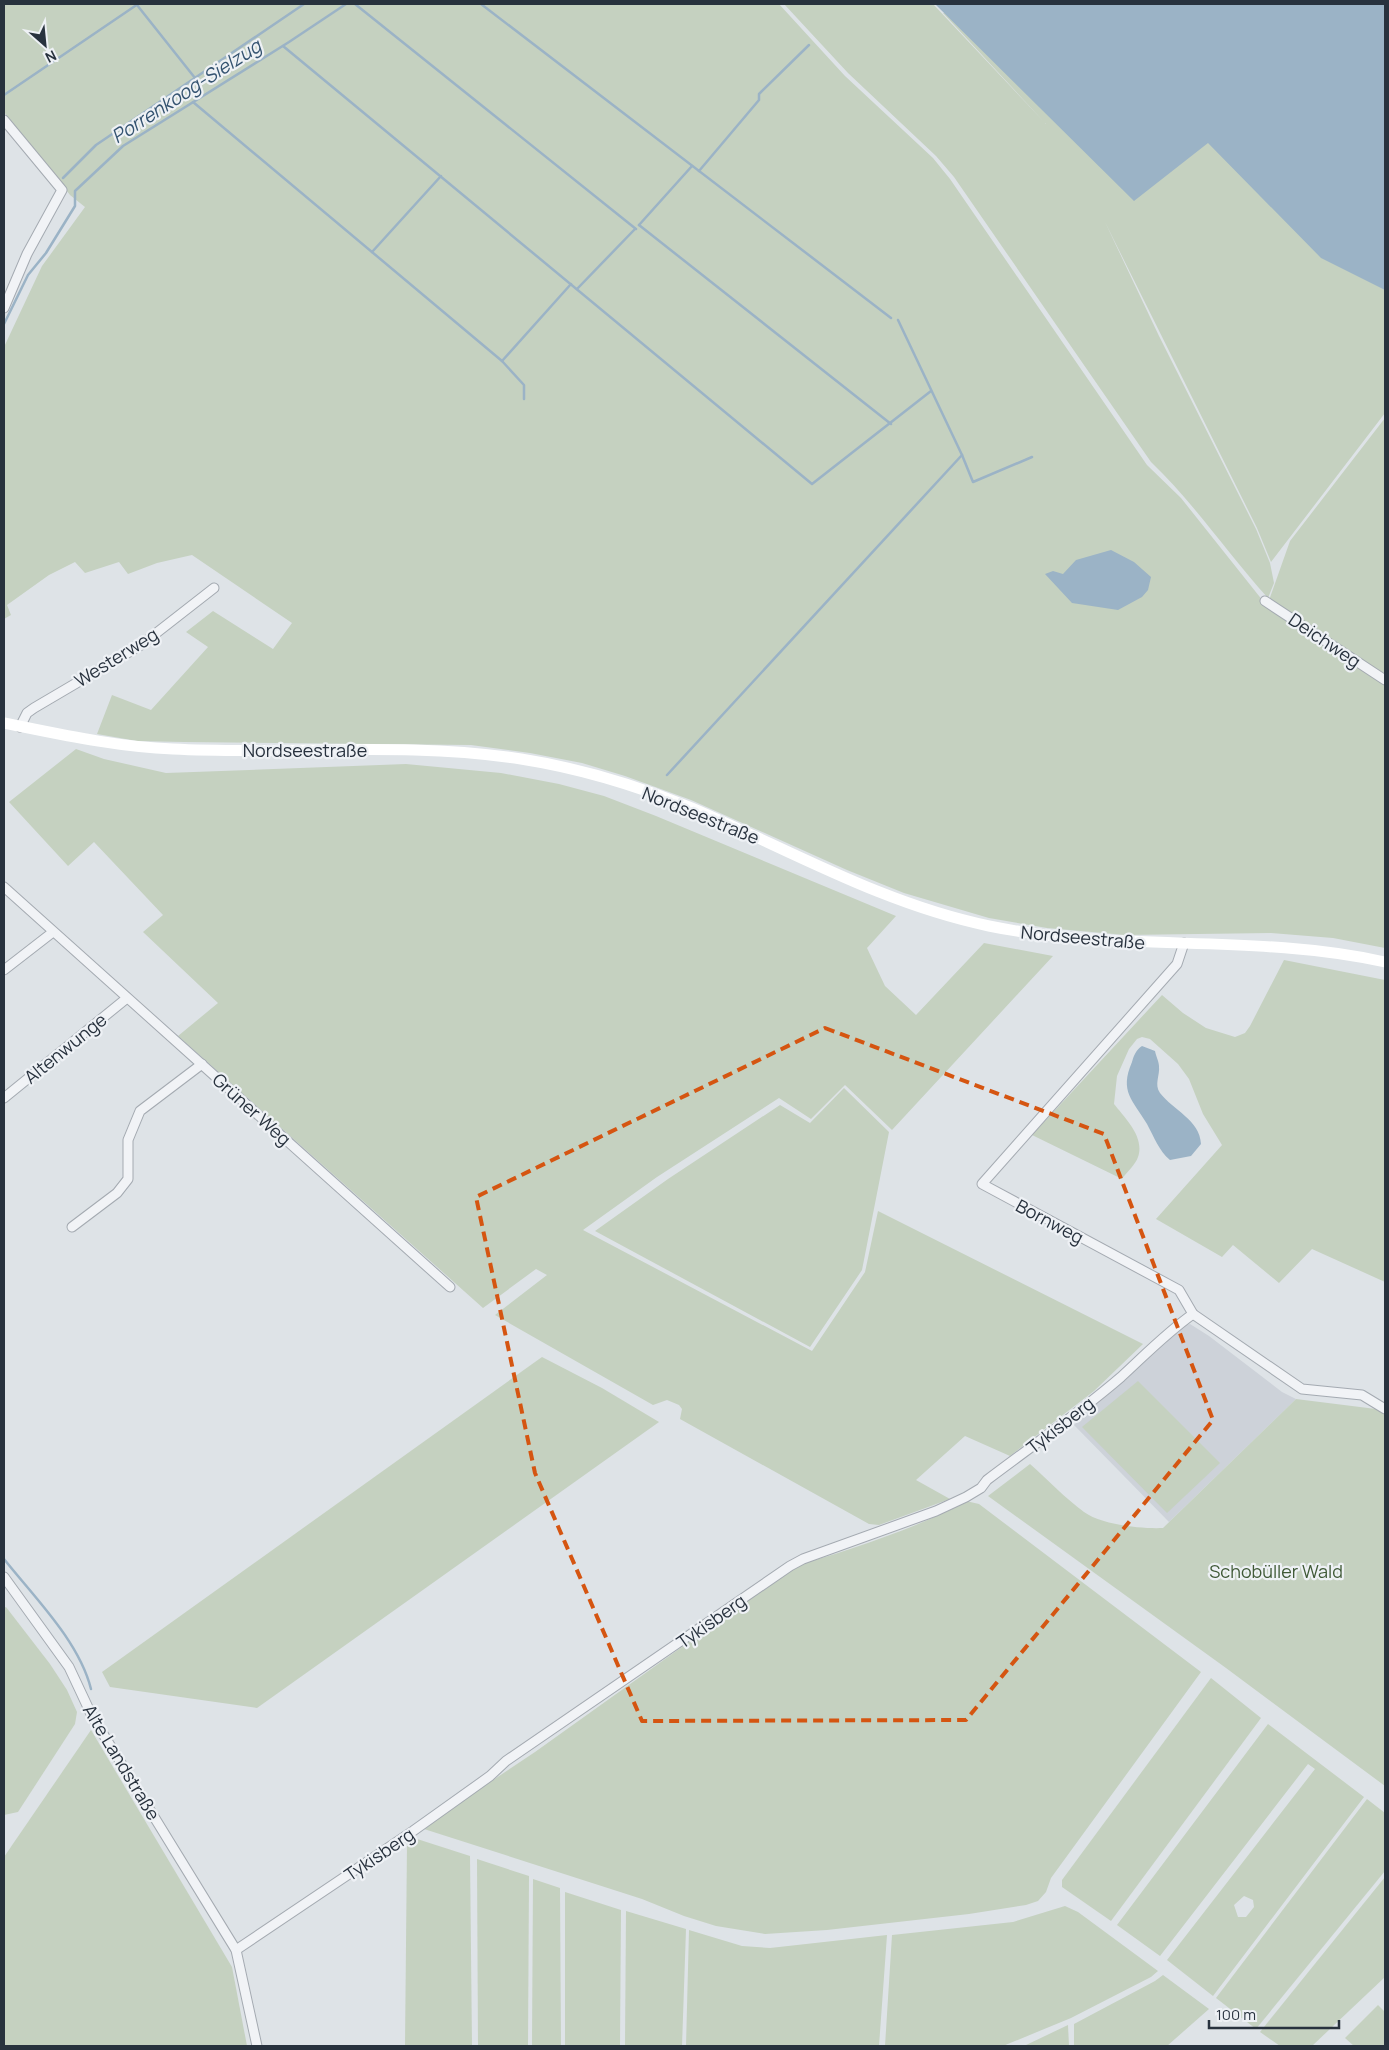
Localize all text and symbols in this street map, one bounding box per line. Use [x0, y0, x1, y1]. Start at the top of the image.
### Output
north arrow [20, 20, 70, 70]
water label: Porrenkoog-Sielzug [106, 32, 267, 149]
text: N [42, 46, 60, 68]
street label: Deichweg [1284, 607, 1366, 673]
street label: Westerweg [70, 622, 162, 692]
street label: Nordseestraße [243, 738, 367, 762]
street label: Nordseestraße [639, 781, 763, 849]
street label: Nordseestraße [1020, 920, 1146, 954]
street label: Altenwunge [19, 1007, 111, 1089]
street label: Grüner Weg [208, 1067, 296, 1151]
street label: Bornweg [1012, 1193, 1088, 1249]
street label: Tykisberg [1021, 1391, 1099, 1459]
park label: Schobüller Wald [1209, 1559, 1343, 1583]
street label: Tykisberg [672, 1588, 750, 1654]
street label: Alte Landstraße [78, 1700, 166, 1824]
street label: Tykisberg [339, 1822, 419, 1886]
scale bar [1209, 1998, 1339, 2030]
text: 100 m [1216, 2004, 1256, 2025]

